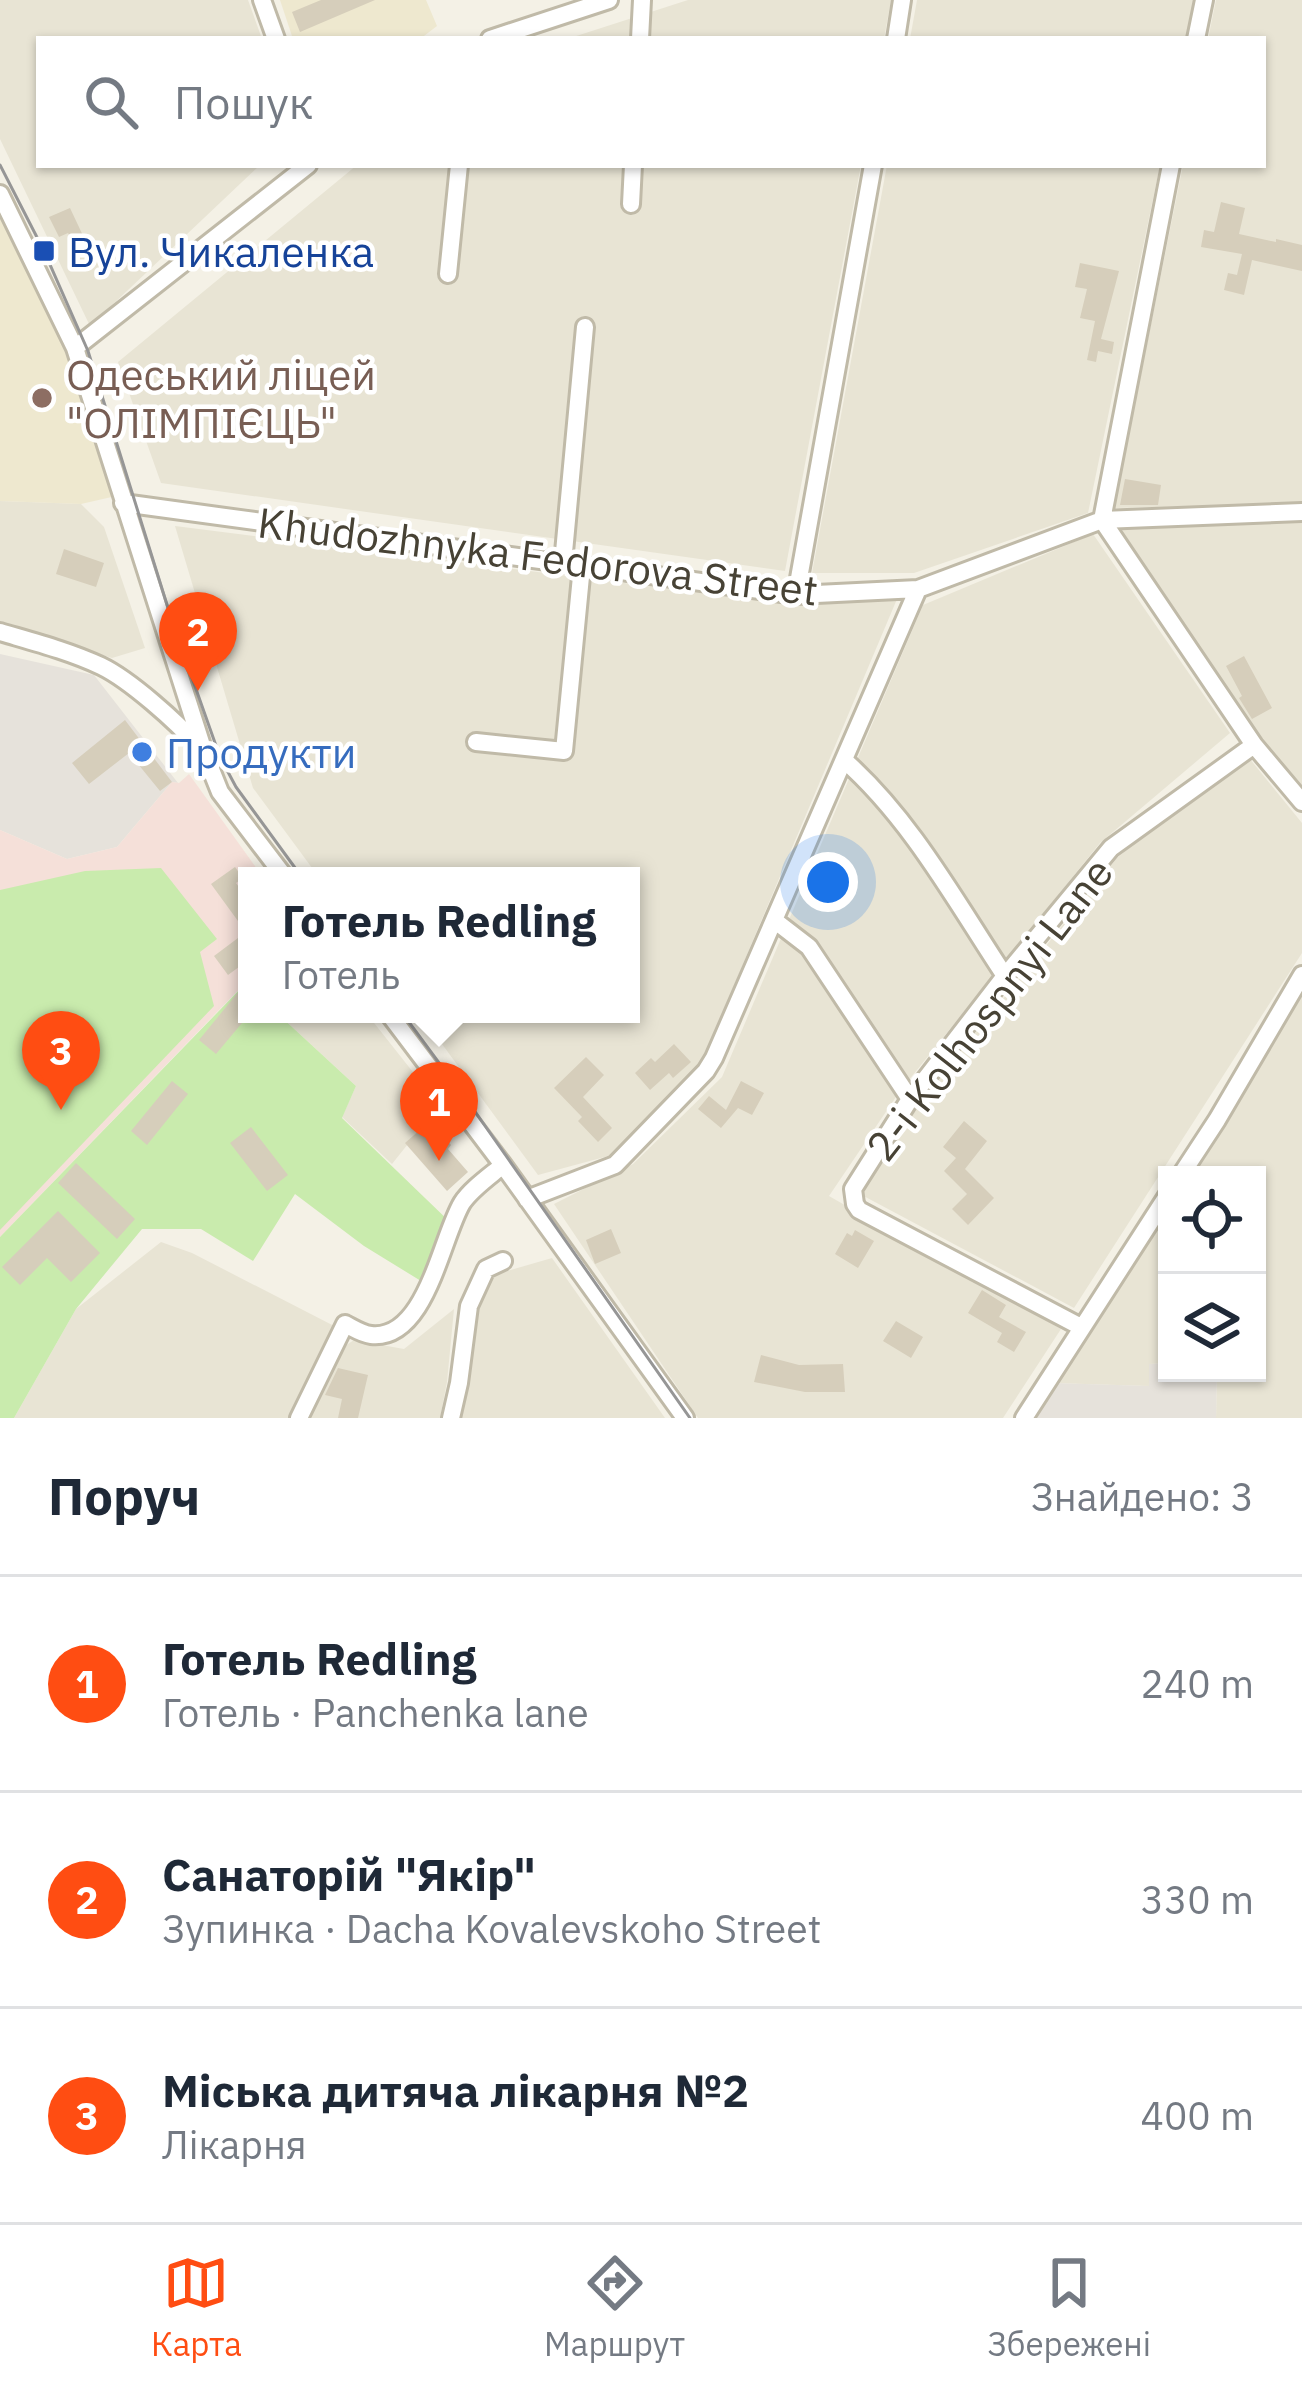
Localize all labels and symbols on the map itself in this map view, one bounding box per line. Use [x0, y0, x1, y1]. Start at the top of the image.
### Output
place label: Вул. Чикаленка [68, 224, 374, 279]
marker: Вул. Чикаленка [31, 238, 57, 264]
place label: Одеський ліцей "ОЛІМПІЄЦЬ" [66, 347, 376, 450]
marker: Одеський ліцей "ОЛІМПІЄЦЬ" [29, 385, 55, 411]
street label: Khudozhnyka Fedorova Street [255, 494, 821, 618]
pin: 2 [159, 592, 237, 691]
place label: Продукти [166, 725, 356, 780]
marker: Продукти [129, 739, 155, 765]
street label: 2-i Kolhospnyi Lane [853, 846, 1125, 1172]
your location [798, 852, 858, 912]
pin: 3 [22, 1011, 100, 1110]
pin: 1 [400, 1062, 478, 1161]

